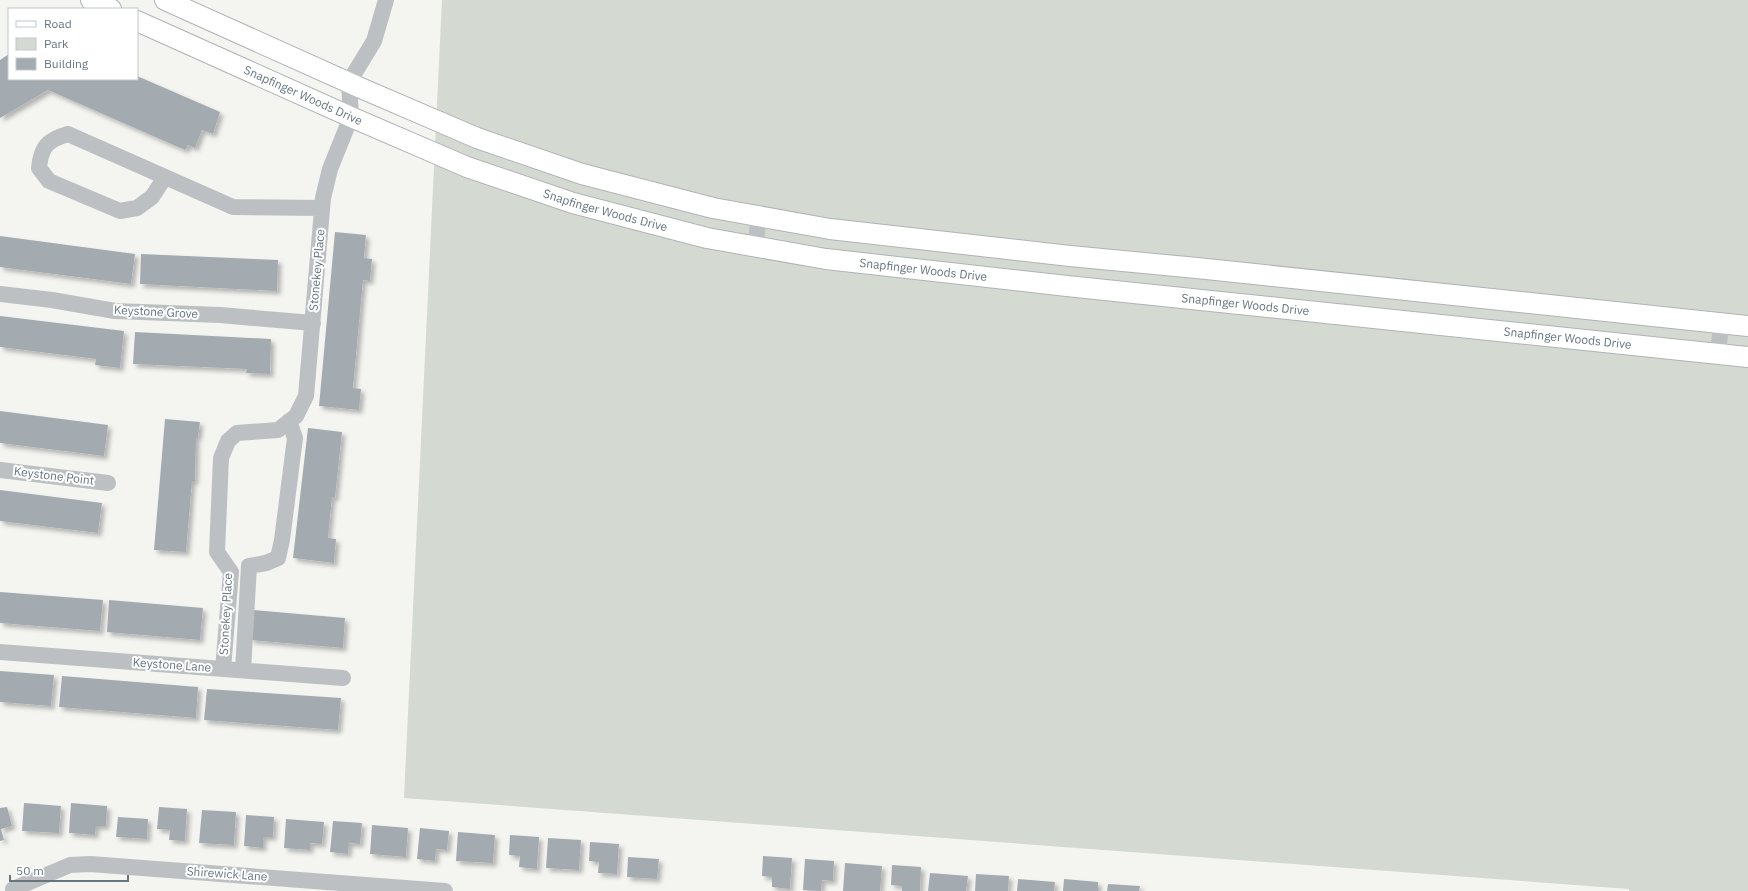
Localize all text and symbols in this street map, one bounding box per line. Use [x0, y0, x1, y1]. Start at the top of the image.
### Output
legend [8, 8, 138, 80]
text: Road [44, 16, 72, 31]
text: Park [44, 36, 69, 51]
text: Building [44, 56, 89, 71]
street label: Snapfinger Woods Drive [242, 62, 365, 128]
street label: Snapfinger Woods Drive [541, 185, 670, 234]
street label: Stonekey Place [305, 228, 328, 312]
street label: Snapfinger Woods Drive [859, 255, 988, 284]
street label: Snapfinger Woods Drive [1181, 290, 1310, 318]
street label: Keystone Grove [114, 302, 199, 321]
street label: Snapfinger Woods Drive [1503, 324, 1633, 352]
street label: Keystone Point [13, 463, 95, 488]
street label: Stonekey Place [216, 572, 235, 655]
street label: Keystone Lane [132, 654, 212, 675]
scale bar [10, 857, 128, 883]
text: 50 m [16, 863, 44, 878]
street label: Shirewick Lane [186, 863, 268, 884]

